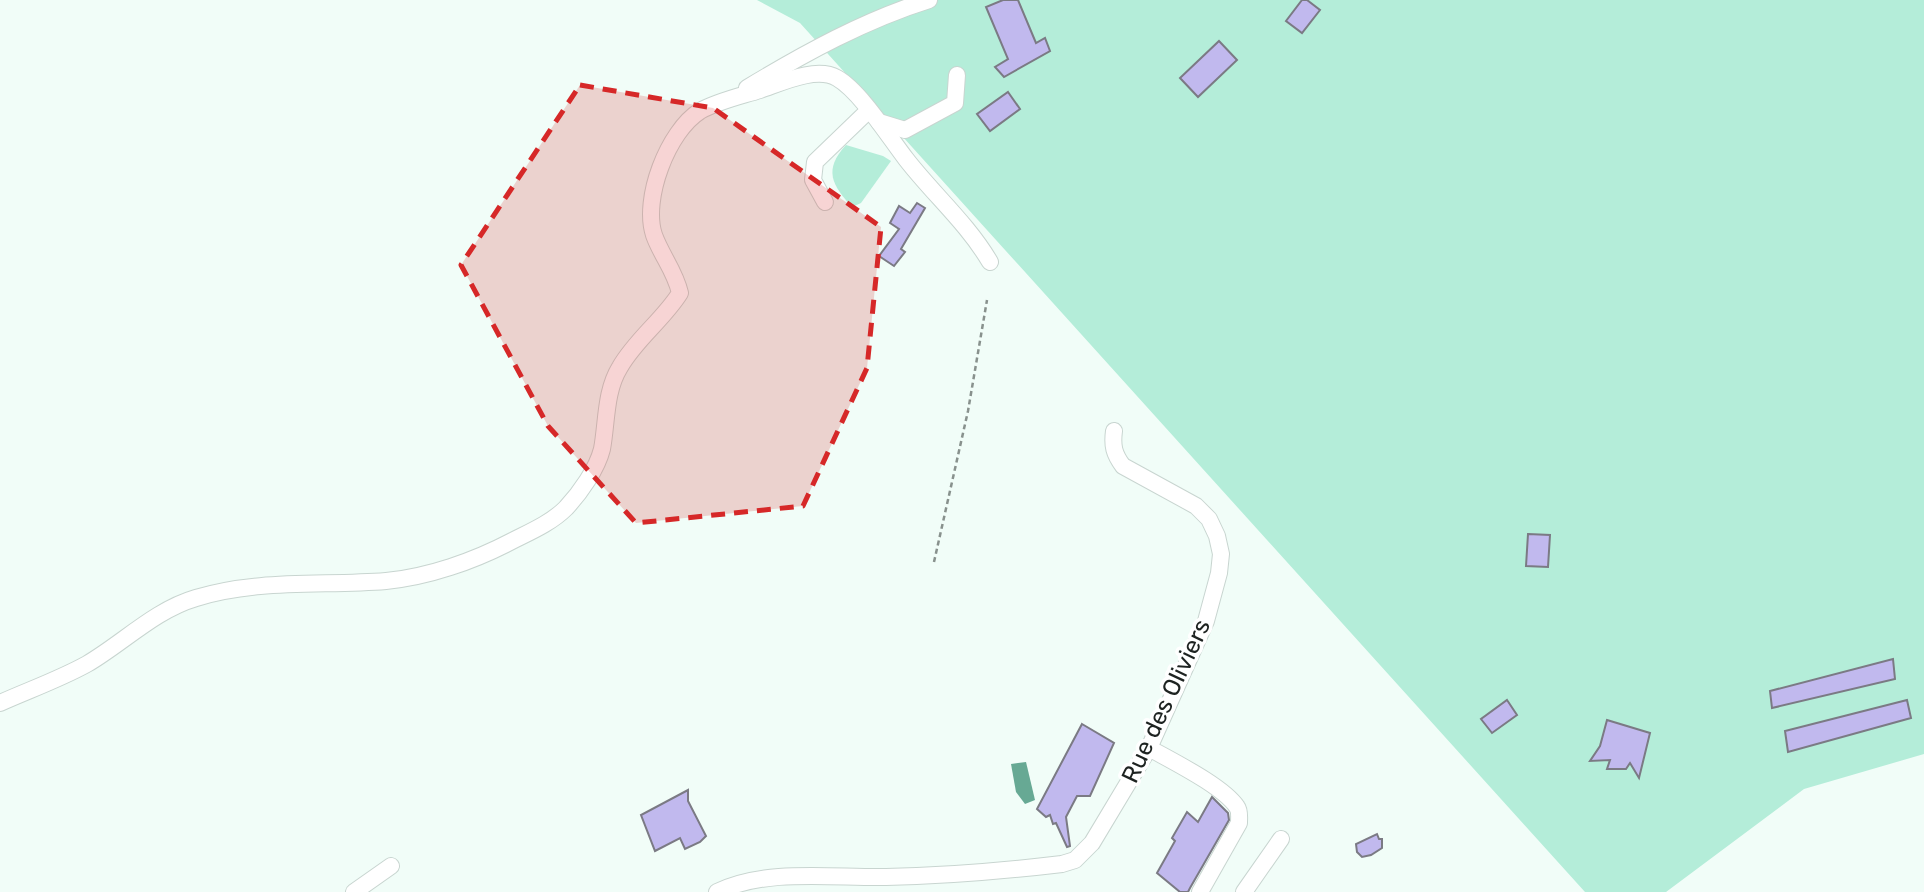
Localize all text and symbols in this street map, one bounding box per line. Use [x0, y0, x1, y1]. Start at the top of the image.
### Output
street label: Rue des Oliviers [1116, 615, 1216, 787]

